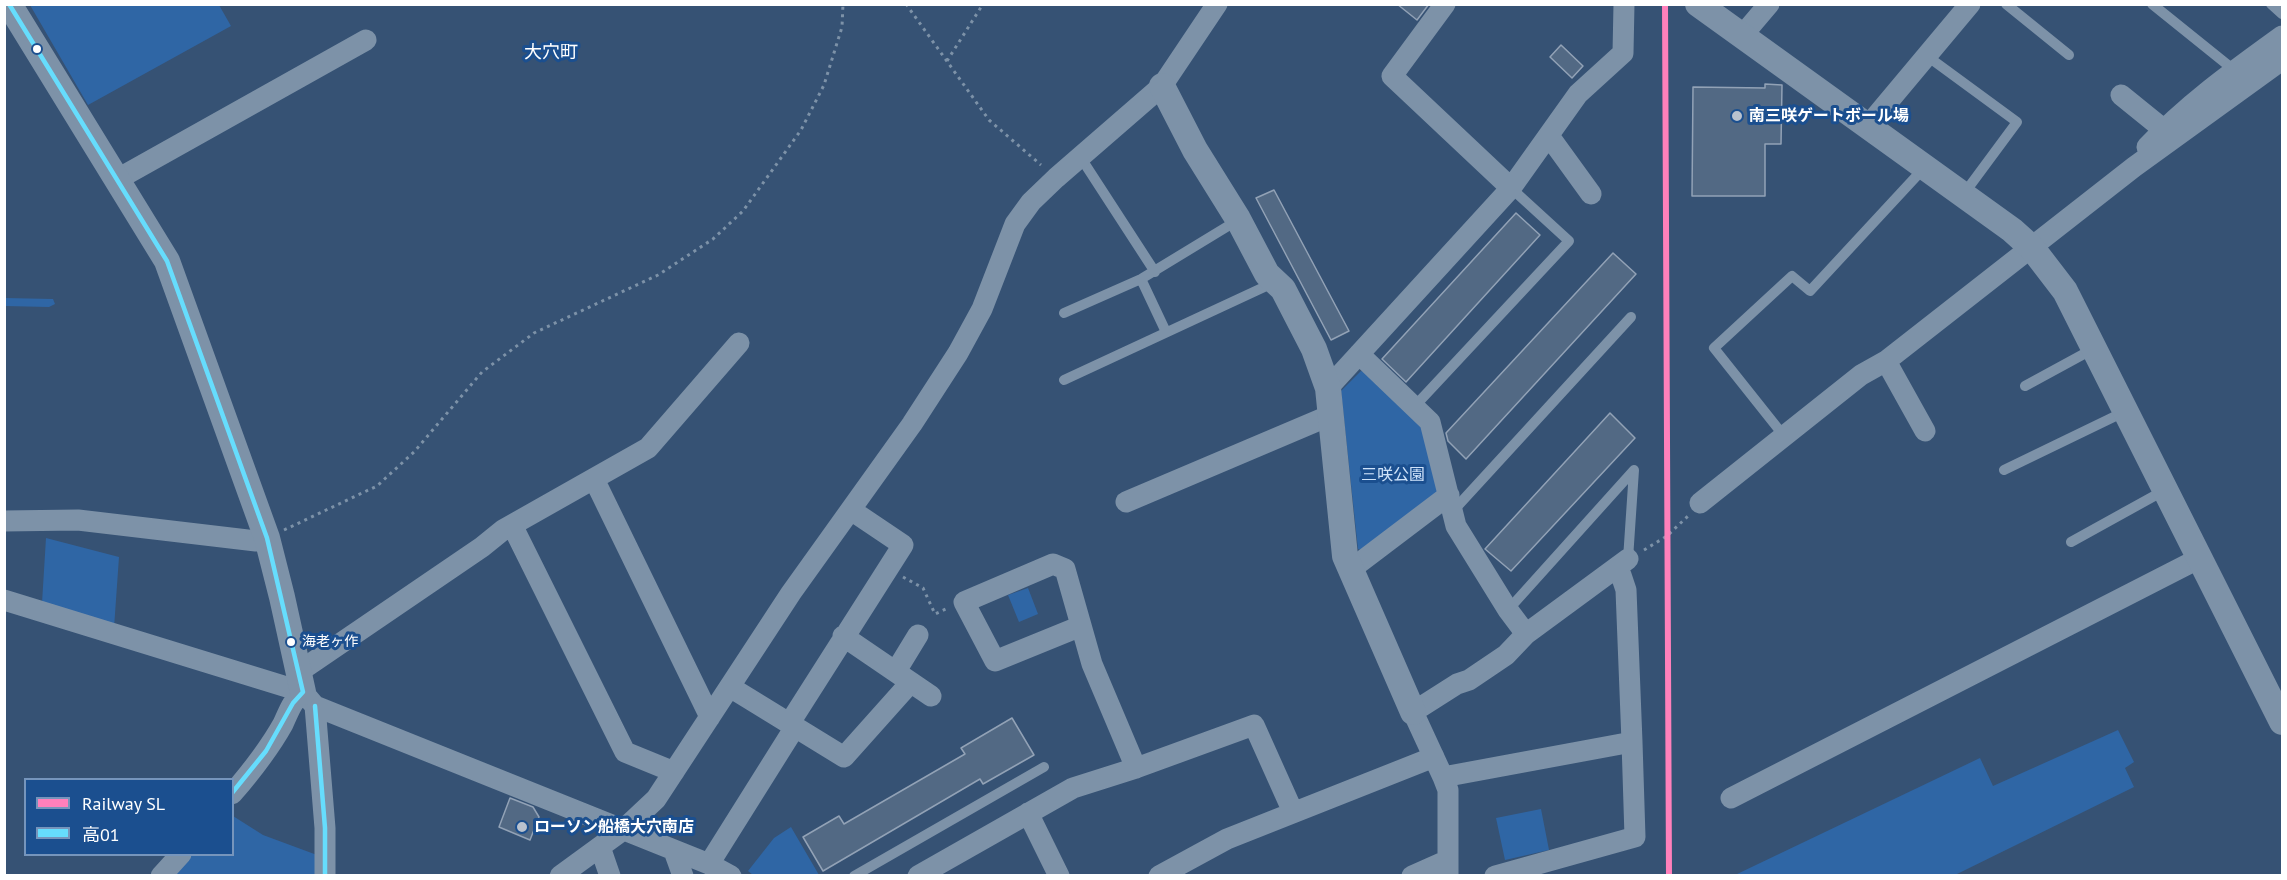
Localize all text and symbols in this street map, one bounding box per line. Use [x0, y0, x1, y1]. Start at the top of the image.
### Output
district label: 大穴町 [524, 42, 578, 64]
unlabelled marker [31, 43, 43, 55]
place label: 南三咲ゲートボール場 [1749, 106, 1909, 126]
marker: 南三咲ゲートボール場 [1730, 109, 1744, 123]
park label: 三咲公園 [1361, 465, 1425, 485]
place label: 海老ヶ作 [302, 634, 358, 650]
marker: 海老ヶ作 [285, 636, 297, 648]
legend [24, 778, 234, 856]
text: Railway SL [82, 792, 165, 815]
place label: ローソン船橋大穴南店 [534, 817, 694, 837]
marker: ローソン船橋大穴南店 [515, 820, 529, 834]
text: 高01 [82, 823, 120, 846]

